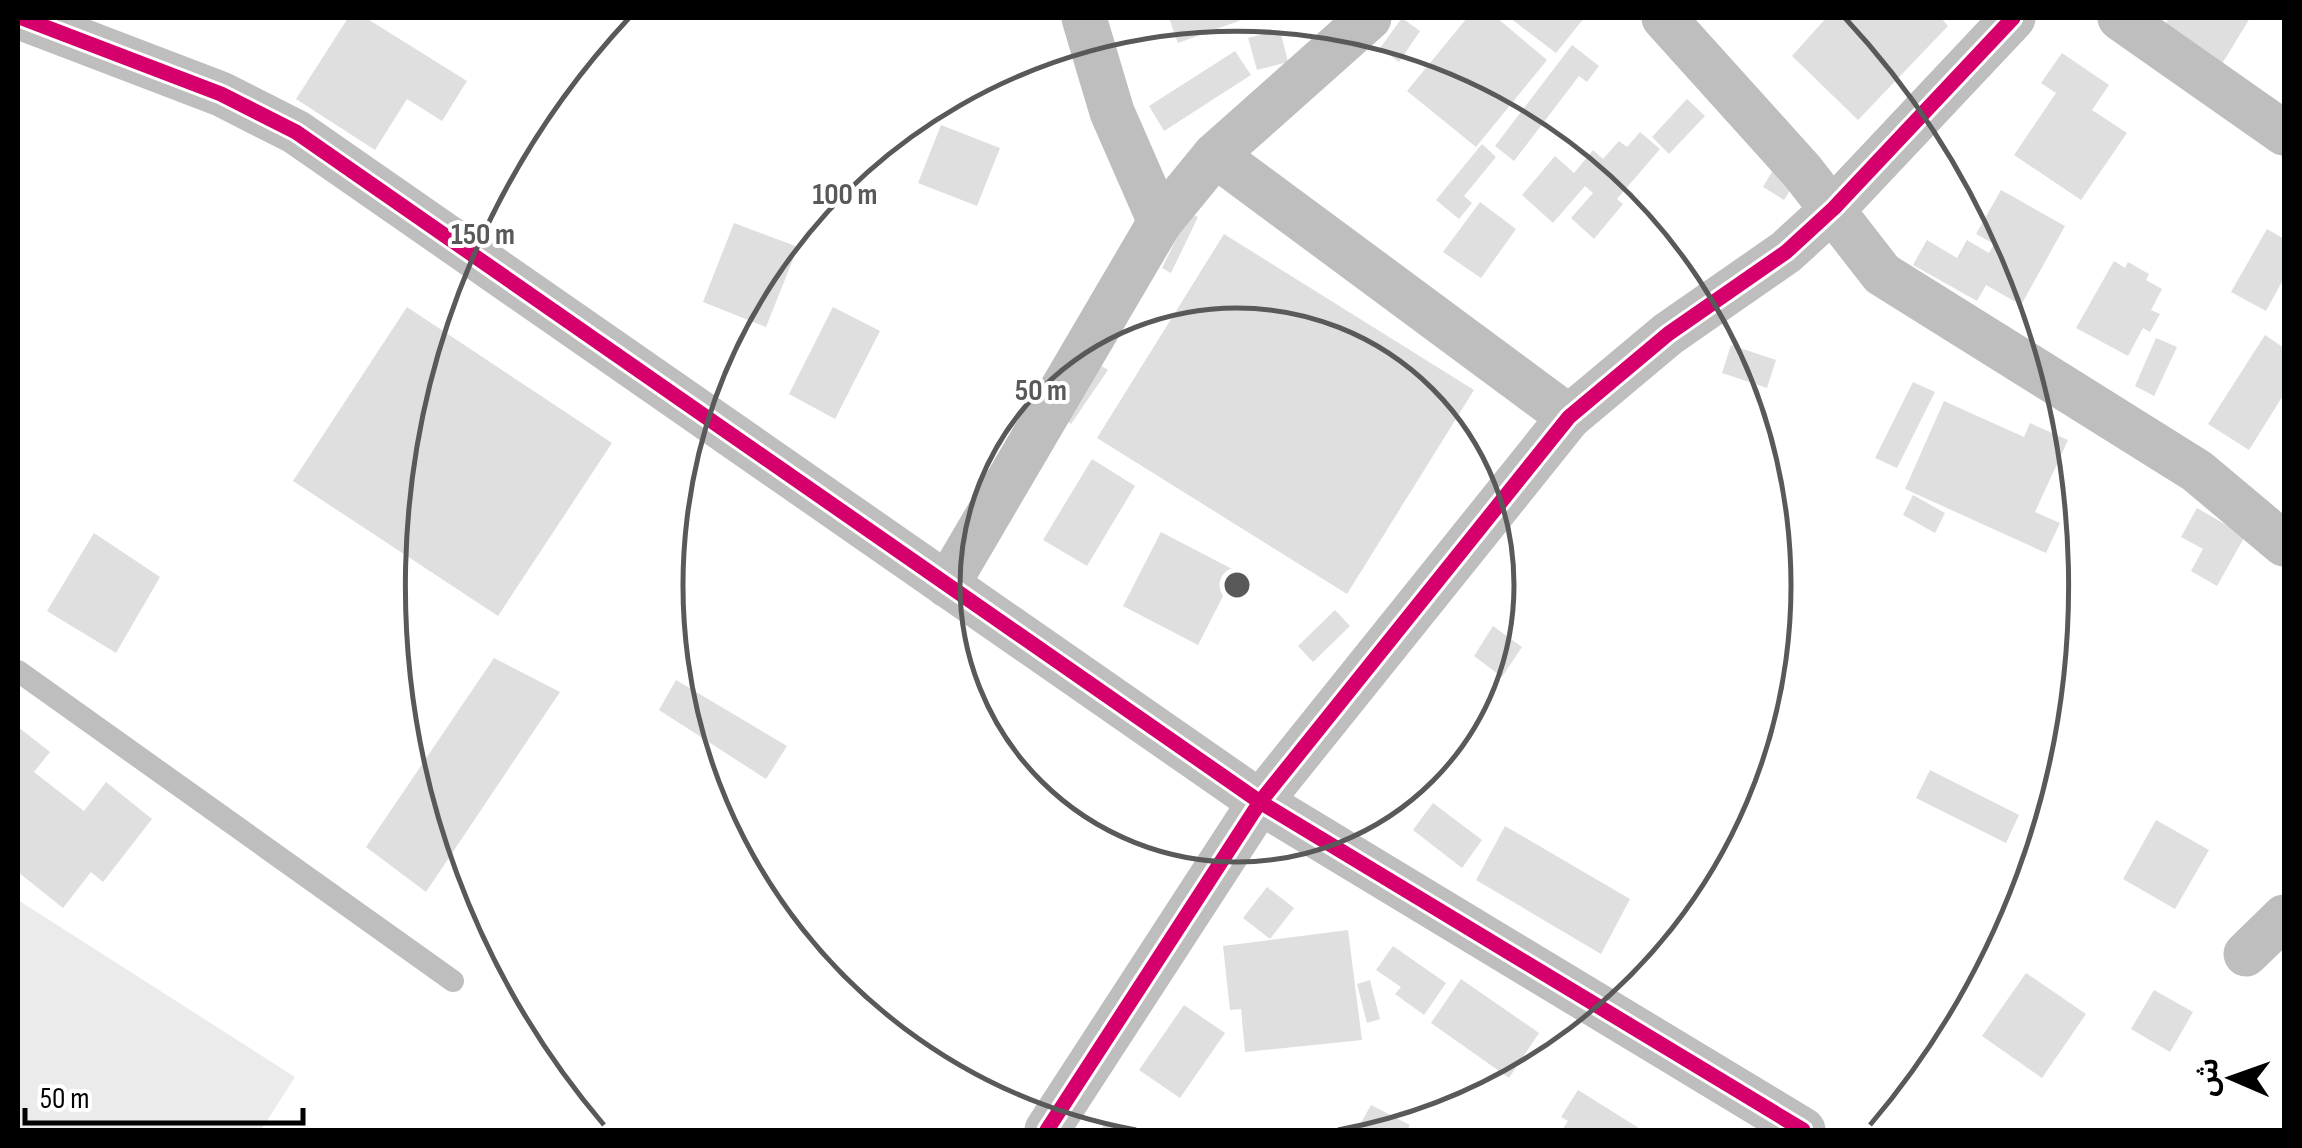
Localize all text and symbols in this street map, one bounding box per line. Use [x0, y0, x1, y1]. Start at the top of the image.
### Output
text: 100 m [813, 177, 877, 213]
text: 150 m [451, 217, 515, 253]
text: 50 m [1015, 373, 1067, 409]
centre of rings [1219, 567, 1255, 603]
north arrow [2182, 1028, 2282, 1128]
text: ش [2191, 1057, 2226, 1097]
scale bar [25, 1063, 302, 1125]
text: 50 m [40, 1081, 89, 1117]

